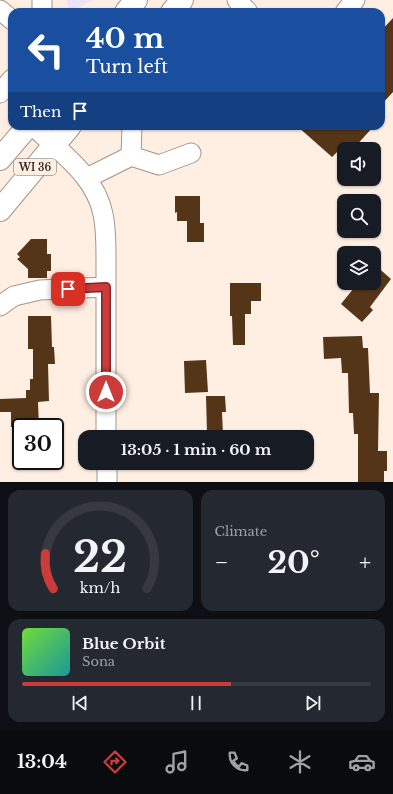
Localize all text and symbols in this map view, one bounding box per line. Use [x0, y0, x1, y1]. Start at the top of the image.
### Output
text: 40 m [86, 21, 164, 56]
icon: left [20, 24, 72, 76]
text: Turn left [86, 56, 168, 78]
icon: arrive [69, 100, 91, 122]
text: Then [20, 102, 61, 121]
map controls [337, 142, 381, 290]
button: sound [337, 142, 381, 186]
road number: WI 36 [14, 159, 56, 175]
button: search [337, 194, 381, 238]
button: layers [337, 246, 381, 290]
pin [51, 272, 85, 306]
icon: arrive [57, 278, 79, 300]
position arrow [85, 371, 127, 413]
speed limit sign: 30 [12, 418, 64, 470]
text: 13:05 · 1 min · 60 m [121, 440, 271, 459]
text: Climate [215, 523, 267, 540]
text: 22 [73, 531, 127, 582]
text: 20° [268, 544, 320, 581]
text: − [215, 549, 228, 576]
text: + [359, 549, 371, 576]
text: km/h [80, 578, 121, 596]
text: Blue Orbit [82, 634, 165, 653]
text: Sona [82, 653, 115, 670]
icon: previous [69, 692, 91, 714]
icon: pause [185, 692, 207, 714]
icon: next [302, 692, 324, 714]
icon: directions [101, 748, 129, 776]
icon: music [163, 748, 191, 776]
icon: phone [224, 748, 252, 776]
icon: climate [286, 748, 314, 776]
icon: car [348, 748, 376, 776]
text: 13:04 [17, 751, 67, 773]

